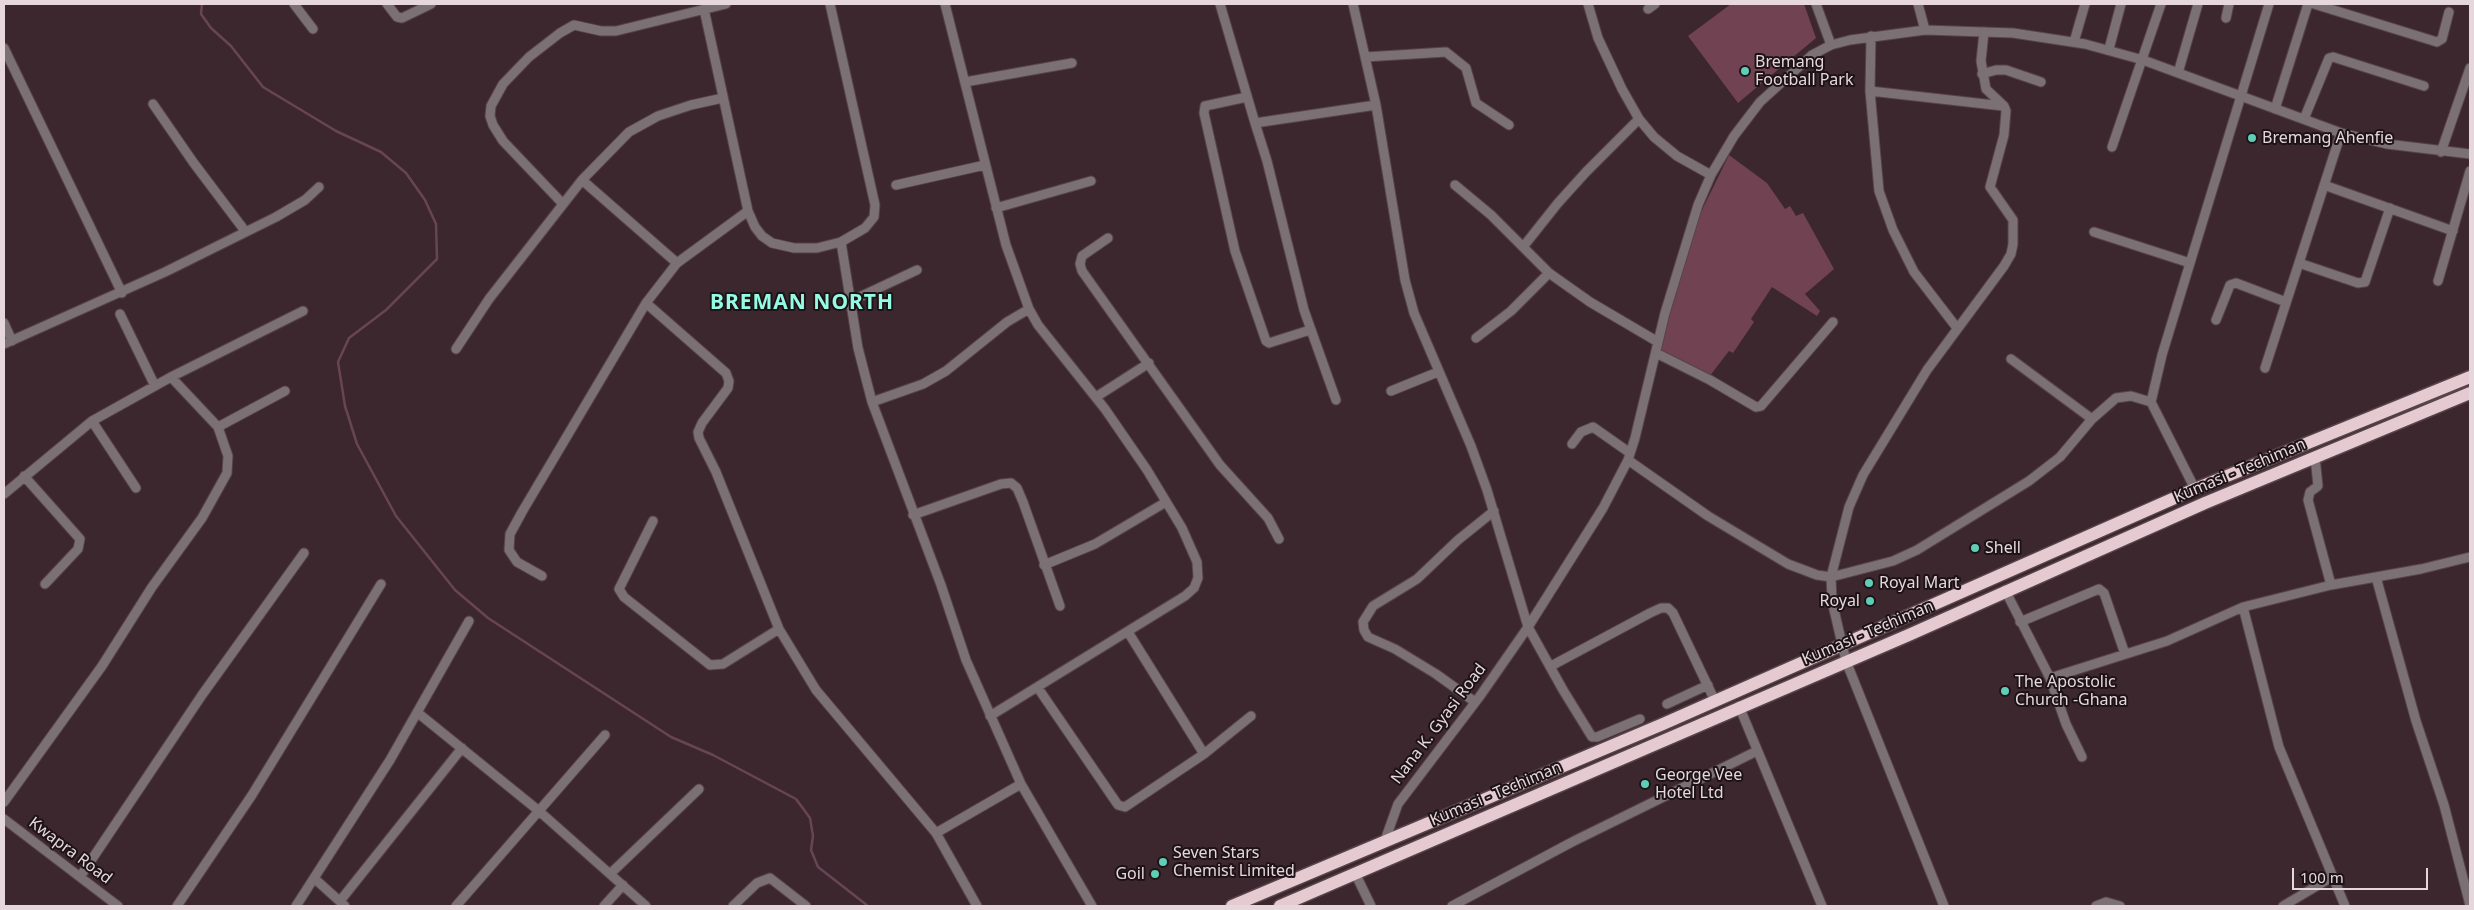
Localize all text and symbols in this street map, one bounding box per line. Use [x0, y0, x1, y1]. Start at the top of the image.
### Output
place label: Bremang Football Park [1755, 52, 1853, 90]
marker: Bremang Football Park [1739, 65, 1751, 77]
place label: Bremang Ahenfie [2262, 128, 2393, 148]
marker: Bremang Ahenfie [2246, 132, 2258, 144]
district label: BREMAN NORTH [708, 290, 896, 316]
street label: Kumasi - Techiman [2171, 435, 2309, 507]
place label: Shell [1985, 538, 2021, 558]
marker: Shell [1969, 542, 1981, 554]
place label: Royal Mart [1879, 573, 1960, 593]
marker: Royal Mart [1863, 577, 1875, 589]
place label: Royal [1819, 591, 1860, 611]
marker: Royal [1864, 595, 1876, 607]
street label: Kumasi - Techiman [1799, 597, 1937, 669]
street label: Nana K. Gyasi Road [1387, 660, 1491, 788]
place label: The Apostolic Church -Ghana [2015, 672, 2127, 710]
marker: The Apostolic Church -Ghana [1999, 685, 2011, 697]
street label: Kumasi - Techiman [1427, 758, 1565, 830]
place label: George Vee Hotel Ltd [1655, 765, 1742, 803]
marker: George Vee Hotel Ltd [1639, 778, 1651, 790]
street label: Kwapra Road [25, 813, 115, 889]
place label: Seven Stars Chemist Limited [1173, 843, 1295, 881]
marker: Seven Stars Chemist Limited [1157, 856, 1169, 868]
scale bar [2294, 858, 2430, 890]
place label: Goil [1115, 864, 1145, 884]
text: 100 m [2300, 867, 2344, 887]
marker: Goil [1149, 868, 1161, 880]

